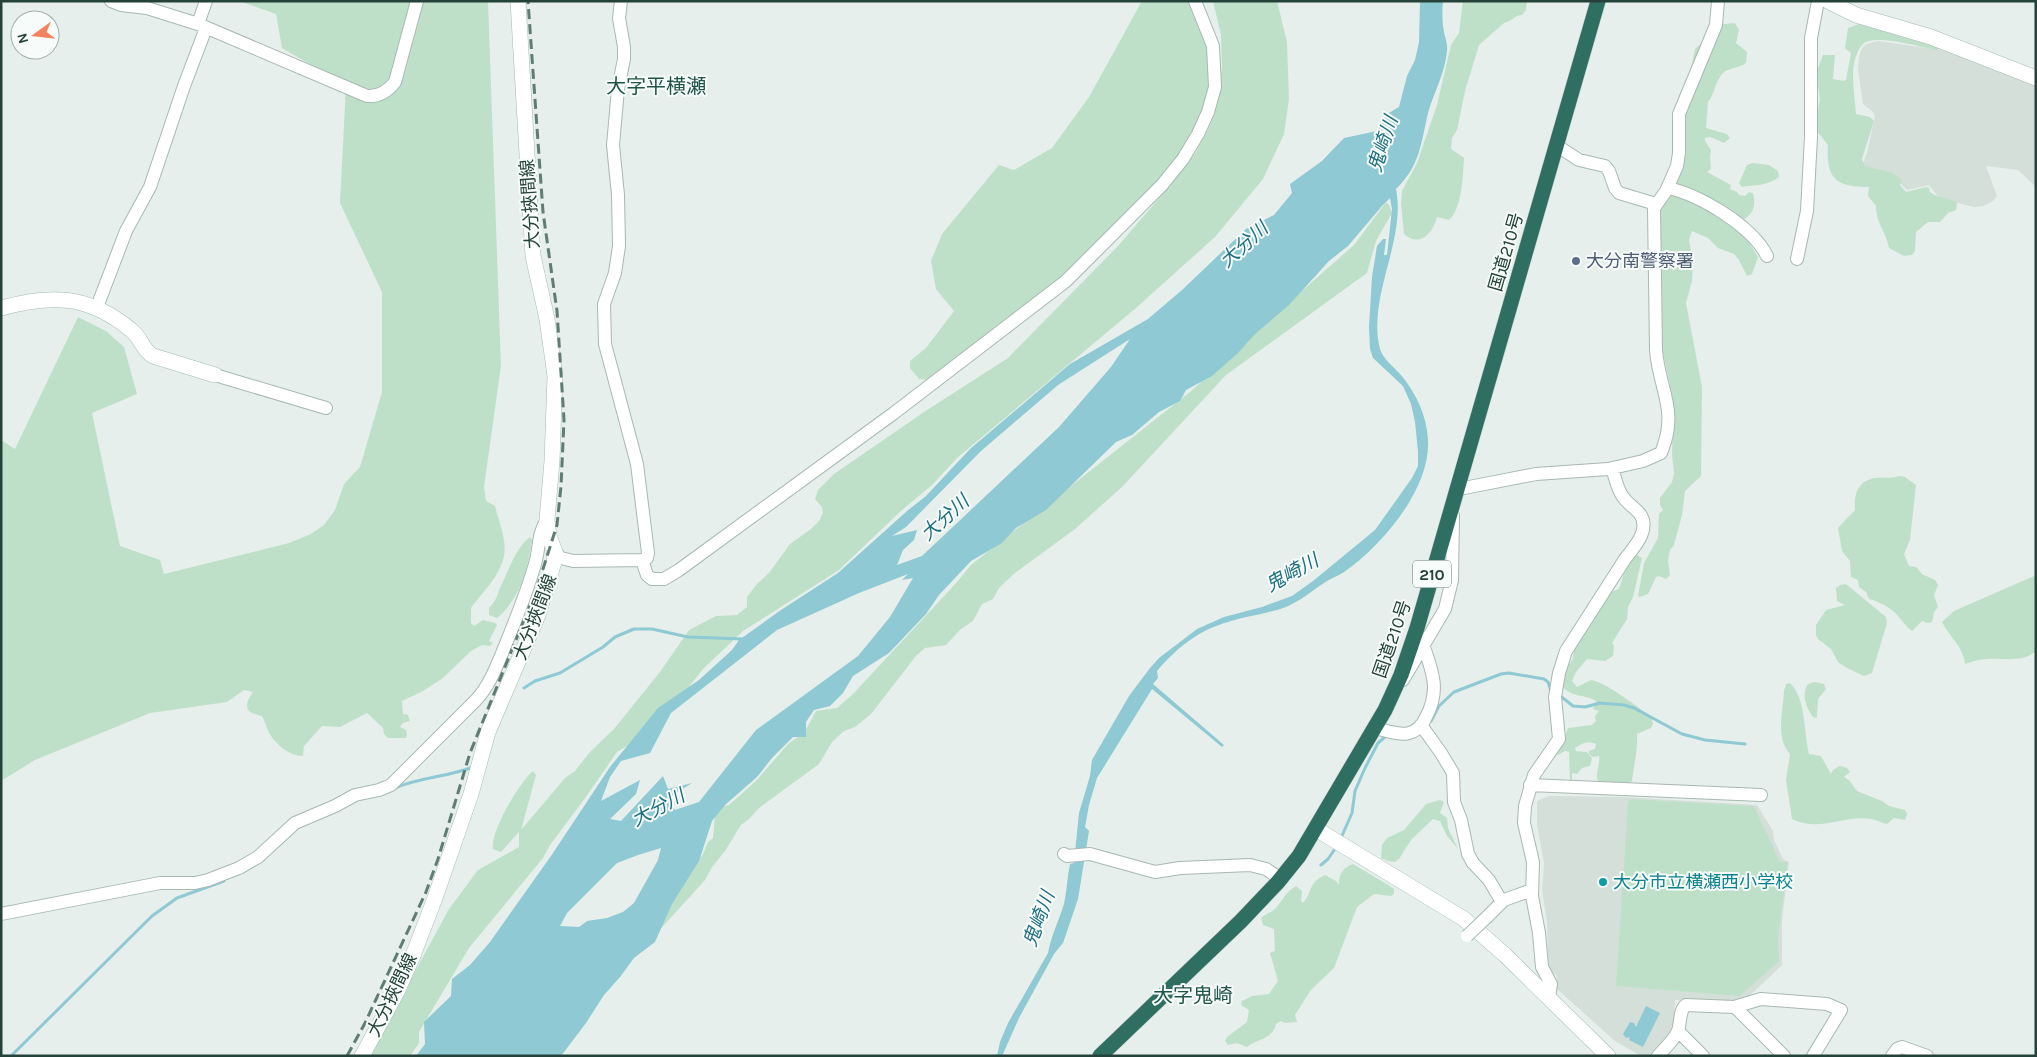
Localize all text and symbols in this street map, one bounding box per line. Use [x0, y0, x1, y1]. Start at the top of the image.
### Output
north arrow [10, 10, 60, 60]
text: N [13, 31, 32, 45]
district label: 大字平横瀬 [606, 75, 706, 98]
water label: 鬼崎川 [1364, 112, 1403, 175]
street label: 大分挾間線 [516, 158, 544, 250]
street label: 国道210号 [1484, 210, 1528, 294]
water label: 大分川 [1215, 216, 1274, 272]
place label: 大分南警察署 [1586, 250, 1694, 272]
marker: 大分南警察署 [1570, 255, 1582, 267]
water label: 大分川 [916, 489, 975, 545]
water label: 鬼崎川 [1262, 549, 1324, 596]
road number: 210 [1413, 560, 1451, 588]
street label: 大分挾間線 [509, 571, 561, 663]
street label: 国道210号 [1368, 597, 1416, 681]
water label: 大分川 [628, 784, 690, 831]
place label: 大分市立横瀬西小学校 [1613, 871, 1793, 893]
marker: 大分市立横瀬西小学校 [1597, 876, 1609, 888]
water label: 鬼崎川 [1019, 887, 1060, 950]
street label: 大分挾間線 [362, 950, 422, 1040]
district label: 大字鬼崎 [1153, 984, 1233, 1007]

